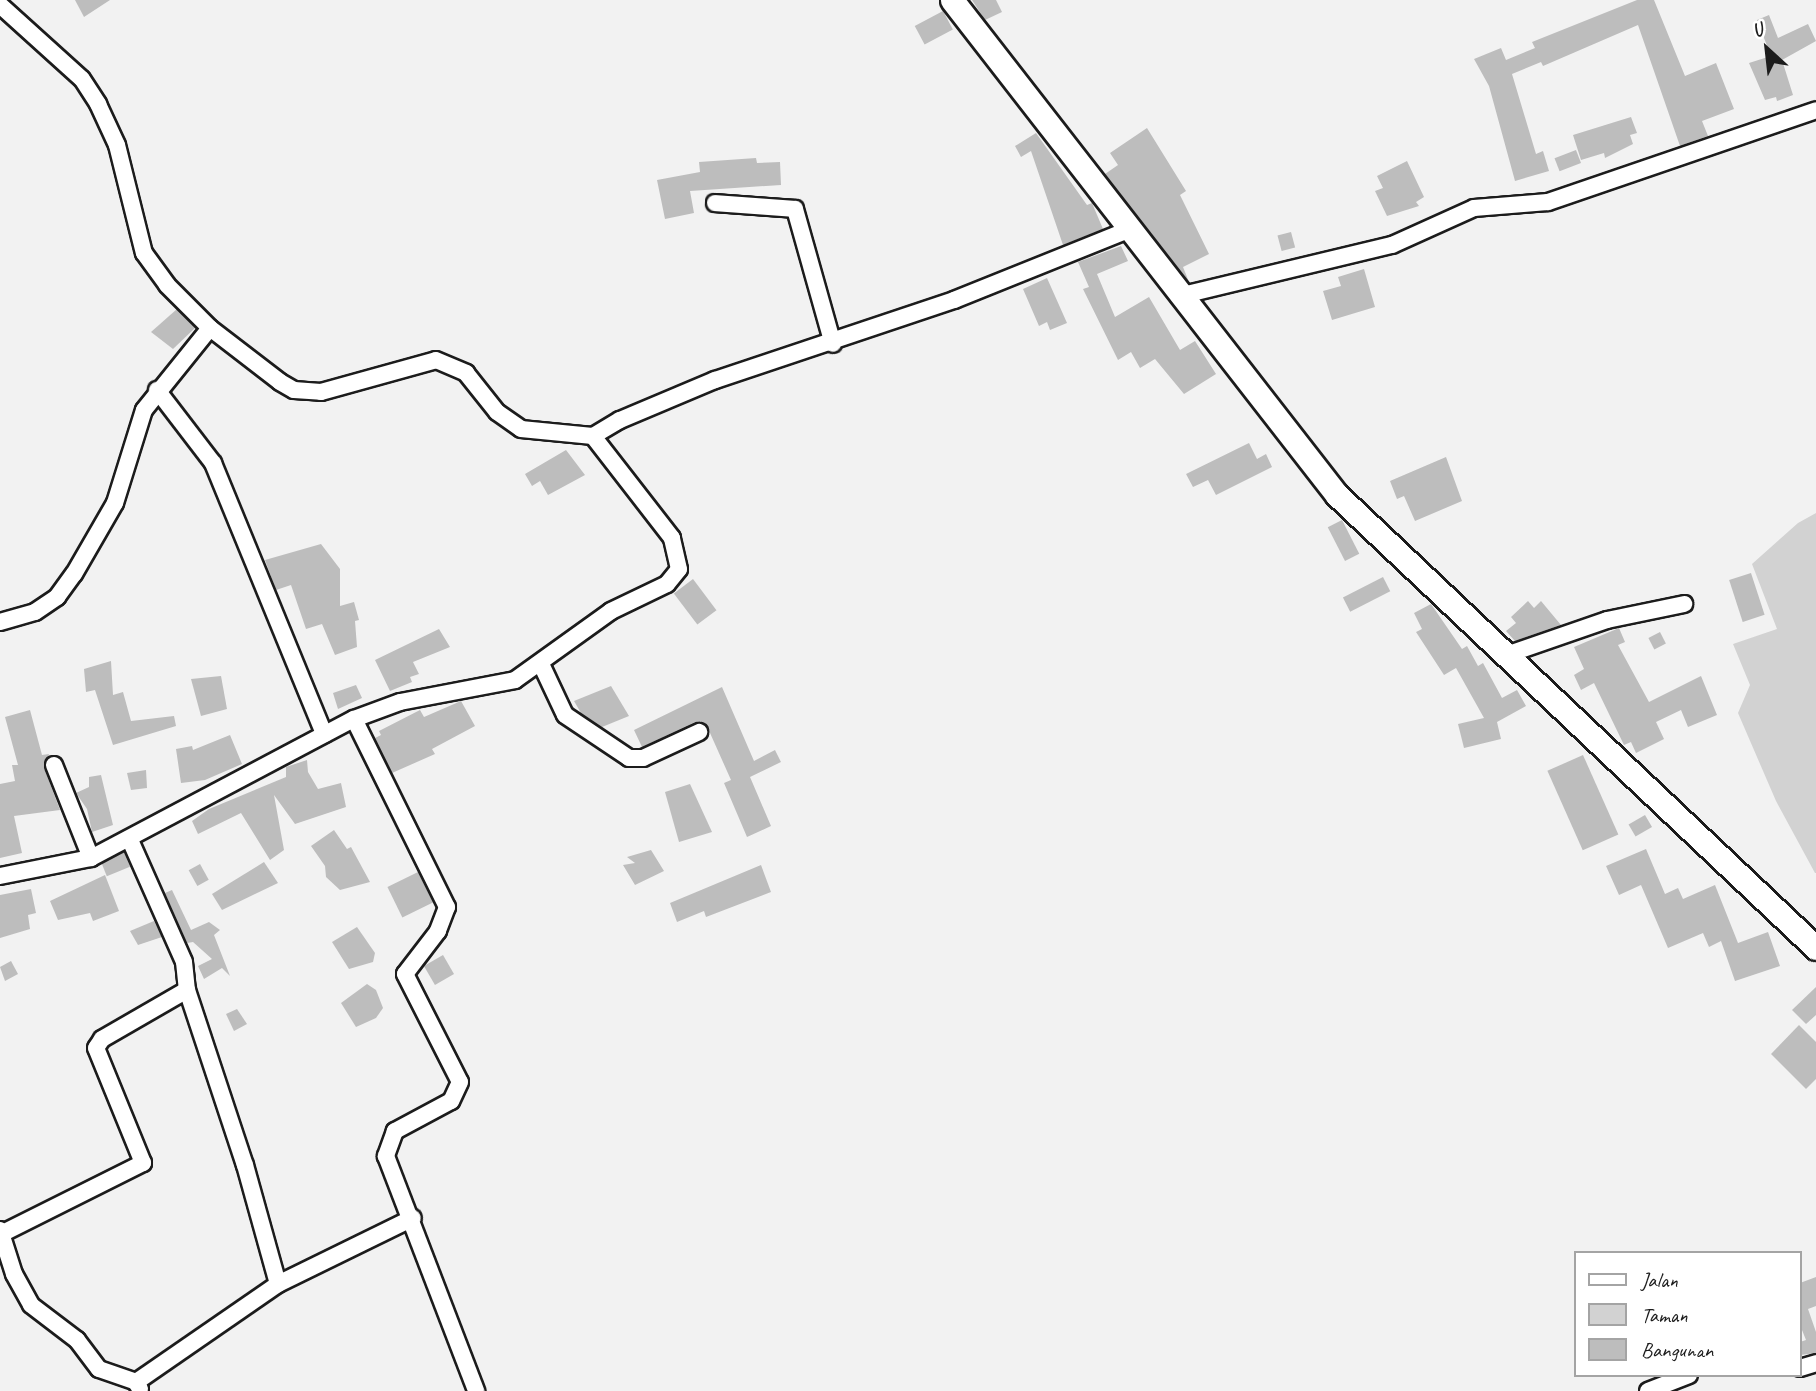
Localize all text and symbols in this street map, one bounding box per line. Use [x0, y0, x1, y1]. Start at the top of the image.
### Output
north arrow [1732, 14, 1802, 84]
text: U [1748, 18, 1767, 43]
legend [1574, 1251, 1802, 1377]
text: Jalan [1641, 1267, 1678, 1293]
text: Taman [1641, 1302, 1688, 1328]
text: Bangunan [1641, 1337, 1713, 1363]

